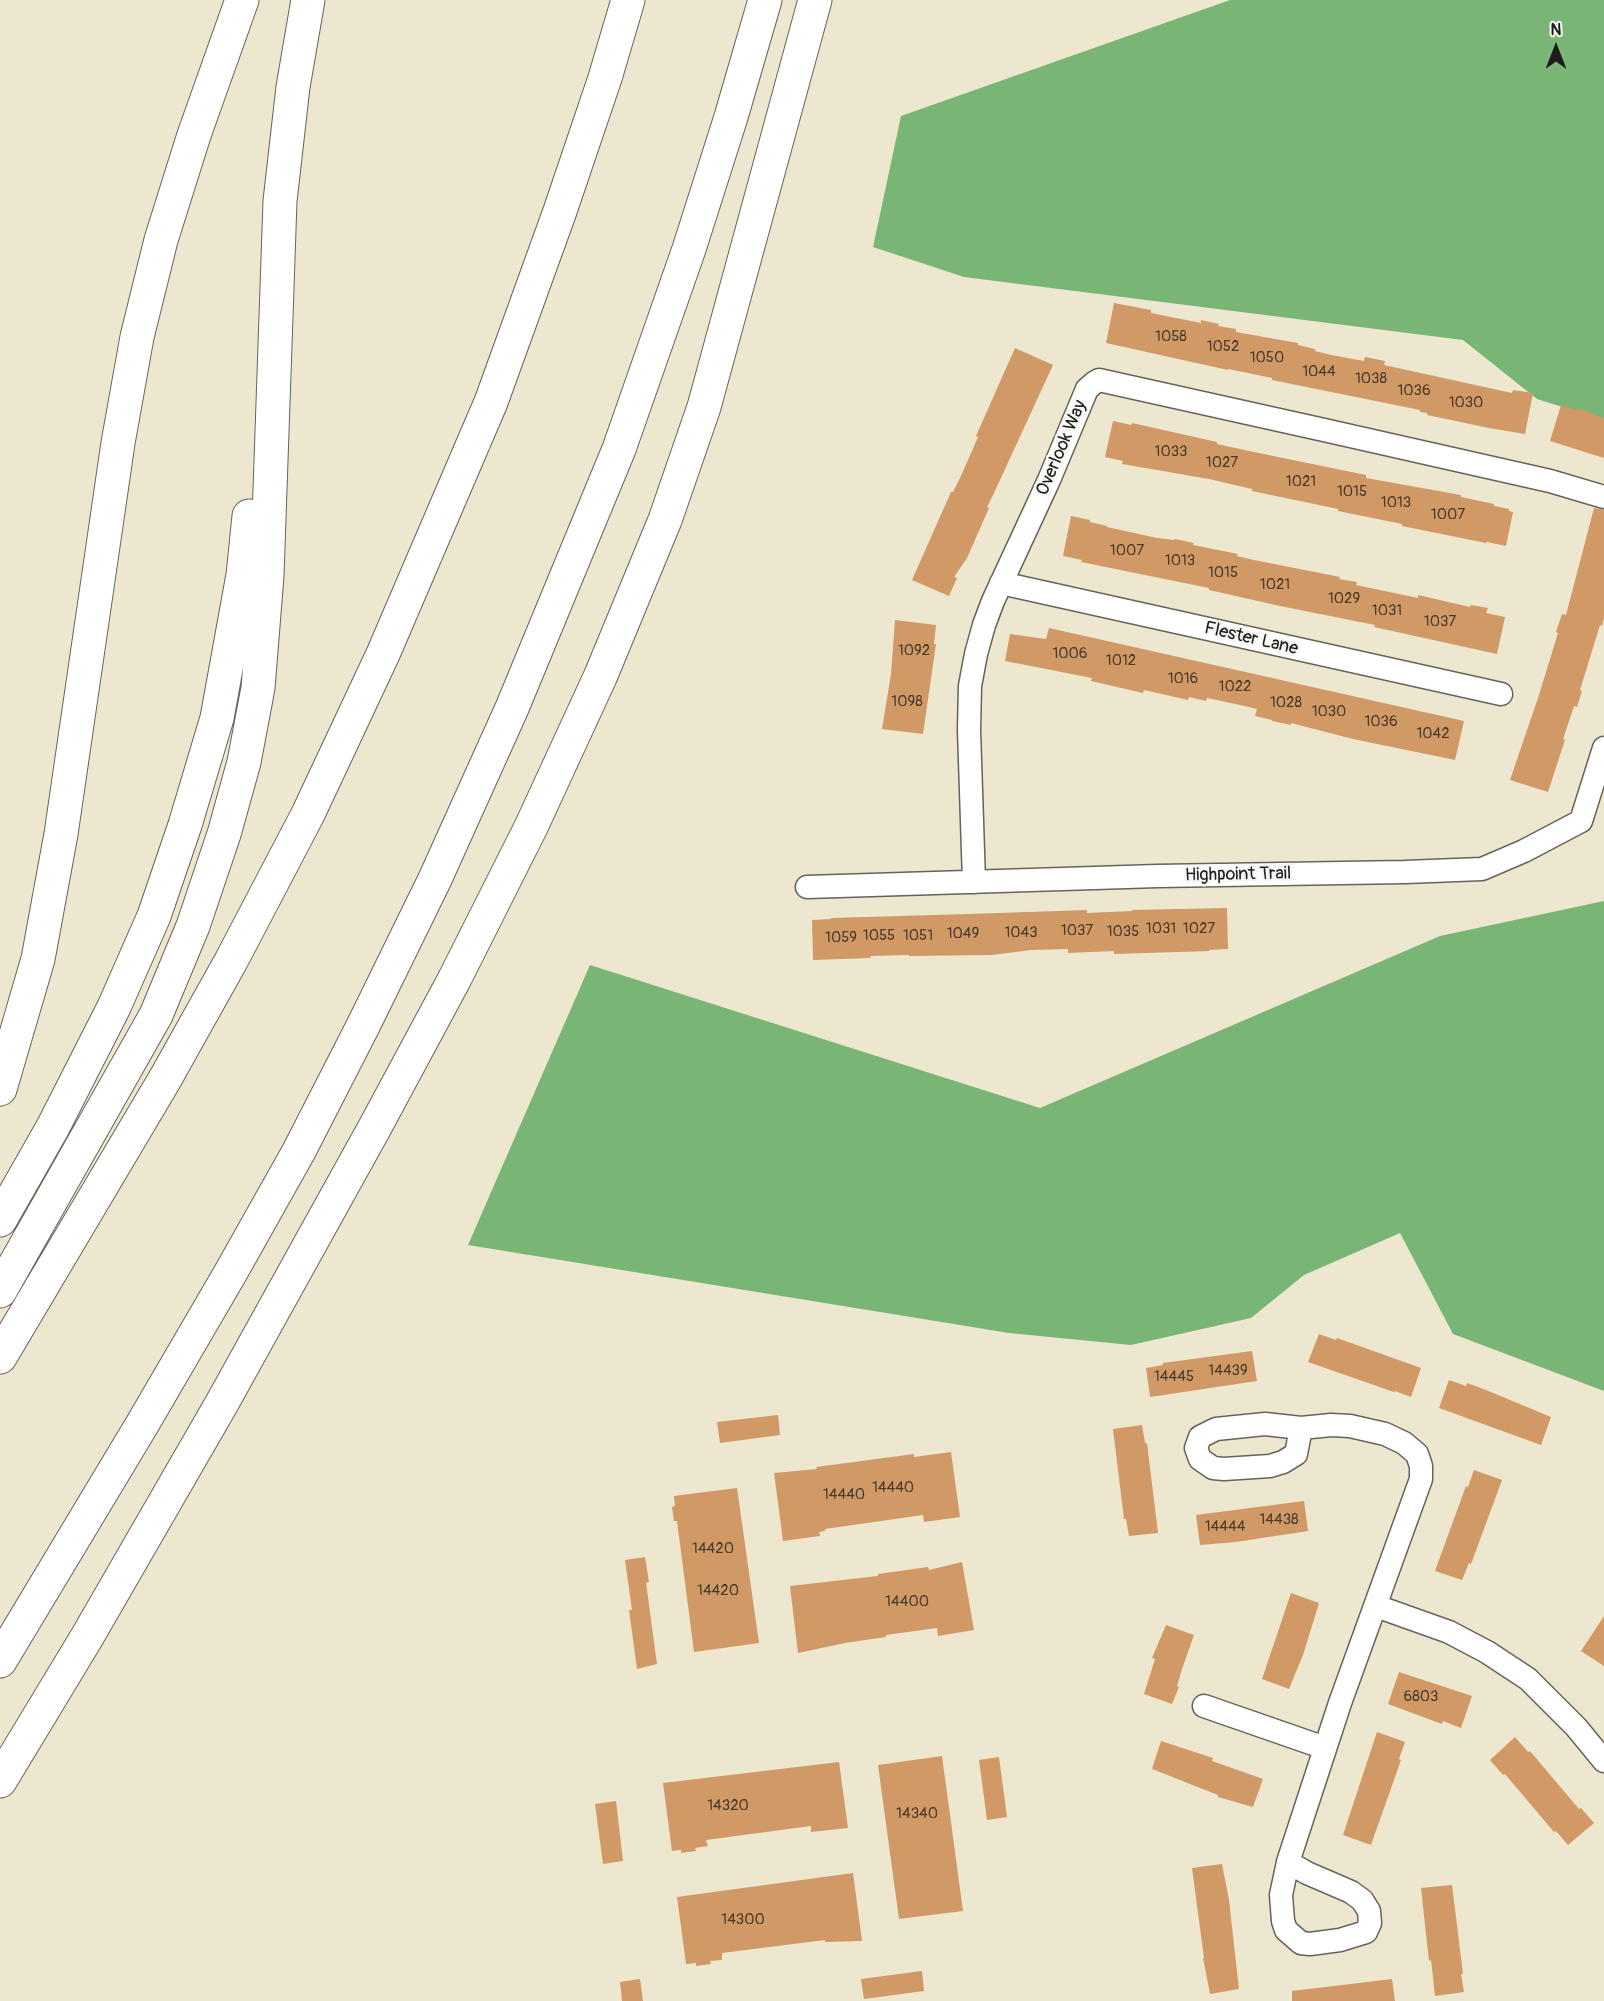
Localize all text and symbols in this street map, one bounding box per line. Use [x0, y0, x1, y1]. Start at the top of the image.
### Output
north arrow [1526, 18, 1586, 78]
text: N [1551, 20, 1561, 40]
house number: 1058 [1155, 328, 1187, 346]
house number: 1052 [1207, 338, 1239, 356]
house number: 1050 [1250, 349, 1284, 367]
house number: 1044 [1302, 363, 1336, 381]
house number: 1038 [1355, 370, 1387, 388]
house number: 1036 [1397, 382, 1431, 400]
house number: 1030 [1449, 394, 1483, 412]
street label: Overlook Way [1032, 397, 1092, 499]
house number: 1033 [1155, 443, 1187, 461]
house number: 1027 [1206, 454, 1238, 472]
house number: 1021 [1286, 473, 1316, 491]
house number: 1015 [1337, 483, 1367, 501]
house number: 1013 [1381, 494, 1411, 512]
house number: 1007 [1431, 506, 1465, 524]
house number: 1007 [1110, 542, 1144, 560]
house number: 1013 [1165, 552, 1195, 570]
house number: 1015 [1208, 564, 1238, 582]
house number: 1021 [1260, 576, 1290, 594]
house number: 1029 [1328, 590, 1360, 608]
house number: 1031 [1372, 602, 1402, 620]
house number: 1037 [1424, 613, 1456, 631]
street label: Flester Lane [1202, 618, 1300, 660]
house number: 1092 [898, 642, 930, 660]
house number: 1006 [1052, 645, 1088, 663]
house number: 1012 [1106, 652, 1136, 670]
house number: 1016 [1168, 670, 1198, 688]
house number: 1022 [1219, 678, 1251, 696]
house number: 1098 [891, 693, 923, 711]
house number: 1028 [1270, 694, 1302, 712]
house number: 1030 [1312, 703, 1346, 721]
house number: 1036 [1364, 713, 1398, 731]
house number: 1042 [1416, 725, 1450, 743]
street label: Highpoint Trail [1185, 863, 1291, 887]
house number: 1031 [1146, 920, 1176, 938]
house number: 1027 [1183, 920, 1215, 938]
house number: 1037 [1061, 922, 1093, 940]
house number: 1035 [1107, 923, 1139, 941]
house number: 1043 [1004, 924, 1038, 942]
house number: 1049 [947, 925, 979, 943]
house number: 1055 [863, 927, 895, 945]
house number: 1051 [903, 927, 933, 945]
house number: 1059 [825, 929, 857, 947]
house number: 14439 [1208, 1362, 1248, 1380]
house number: 14445 [1154, 1368, 1194, 1386]
house number: 14440 [872, 1479, 914, 1497]
house number: 14440 [823, 1486, 865, 1504]
house number: 14438 [1259, 1511, 1299, 1529]
house number: 14444 [1205, 1518, 1245, 1536]
house number: 14420 [692, 1540, 734, 1558]
house number: 14420 [697, 1582, 739, 1600]
house number: 14400 [885, 1593, 929, 1611]
house number: 6803 [1404, 1688, 1438, 1706]
house number: 14320 [707, 1797, 749, 1815]
house number: 14340 [896, 1805, 938, 1823]
house number: 14300 [721, 1911, 765, 1929]

